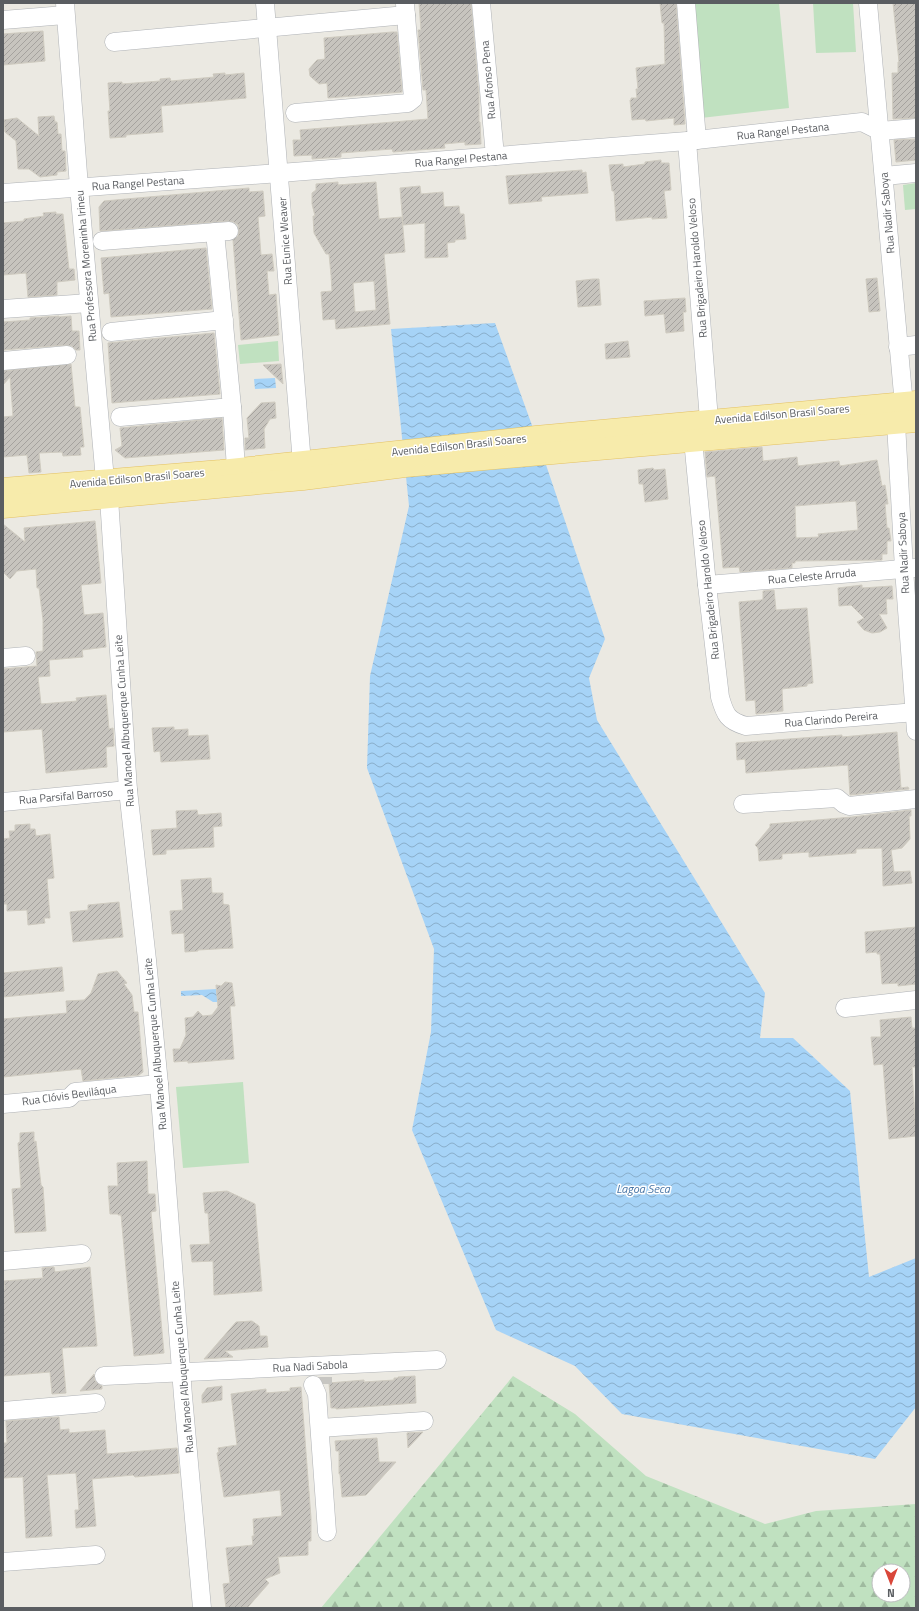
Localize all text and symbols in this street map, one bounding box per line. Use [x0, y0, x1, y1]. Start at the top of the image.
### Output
street label: Rua Afonso Pena [477, 39, 499, 120]
street label: Rua Rangel Pestana [736, 118, 830, 144]
street label: Rua Rangel Pestana [414, 147, 508, 171]
street label: Rua Nadir Saboya [875, 171, 899, 254]
street label: Rua Rangel Pestana [91, 172, 185, 194]
street label: Rua Professora Moreninha Irineu [71, 189, 101, 342]
street label: Rua Eunice Weaver [274, 196, 296, 286]
street label: Rua Brigadeiro Haroldo Veloso [683, 197, 711, 339]
street label: Avenida Edilson Brasil Soares [714, 400, 850, 428]
street label: Avenida Edilson Brasil Soares [391, 430, 527, 460]
street label: Avenida Edilson Brasil Soares [69, 464, 205, 492]
street label: Rua Nadir Saboya [893, 511, 913, 594]
street label: Rua Brigadeiro Haroldo Veloso [693, 519, 723, 661]
street label: Rua Celeste Arruda [767, 564, 857, 588]
street label: Rua Manoel Albuquerque Cunha Leite [110, 634, 138, 808]
street label: Rua Clarindo Pereira [784, 707, 879, 731]
street label: Rua Parsifal Barroso [18, 784, 114, 808]
street label: Rua Manoel Albuquerque Cunha Leite [139, 957, 170, 1131]
street label: Rua Clóvis Beviláqua [21, 1080, 118, 1110]
water label: Lagoa Seca [616, 1179, 671, 1198]
street label: Rua Manoel Albuquerque Cunha Leite [166, 1280, 197, 1454]
street label: Rua Nadi Sabola [272, 1356, 348, 1376]
north arrow [871, 1563, 911, 1603]
text: N [887, 1585, 895, 1601]

